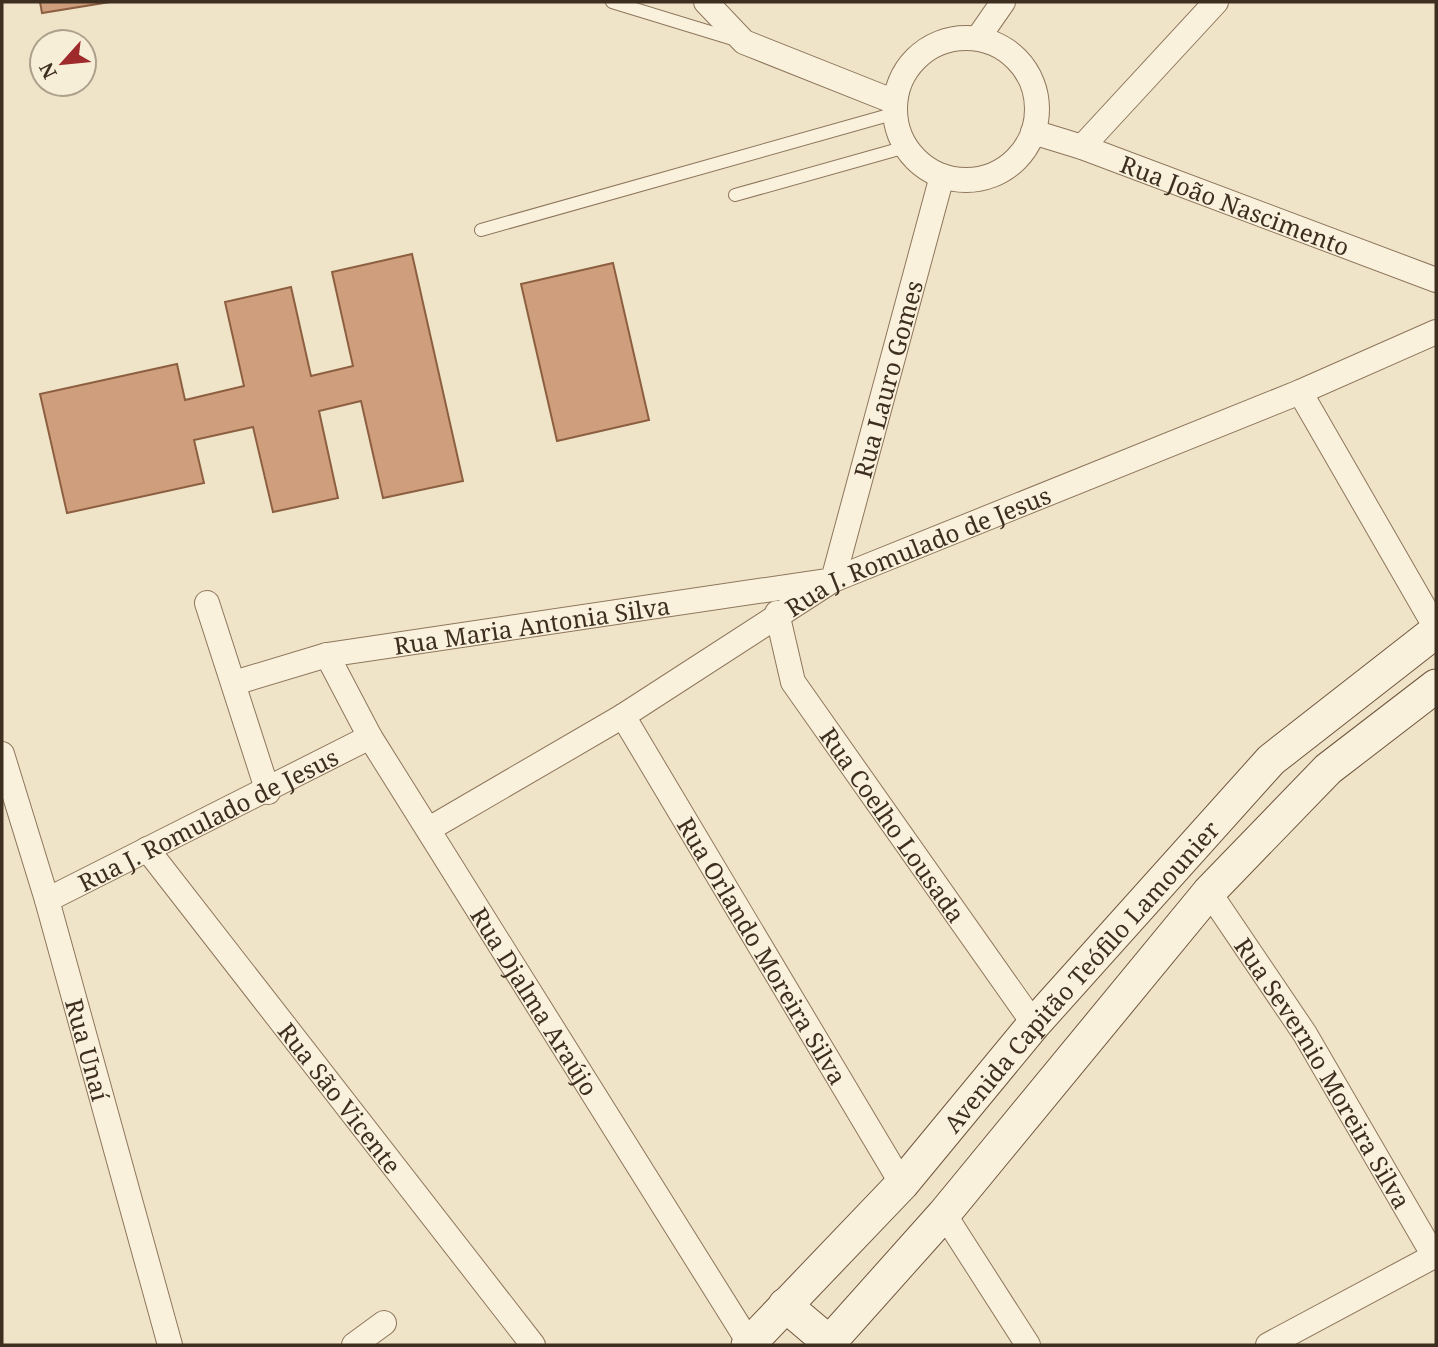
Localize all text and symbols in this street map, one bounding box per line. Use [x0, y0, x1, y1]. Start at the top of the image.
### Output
north arrow [28, 28, 98, 98]
text: N [33, 58, 63, 83]
street label: Rua João Nascimento [1116, 147, 1355, 263]
street label: Rua Lauro Gomes [845, 276, 930, 481]
street label: Rua J. Romulado de Jesus [778, 478, 1055, 623]
street label: Rua Maria Antonia Silva [391, 588, 672, 661]
street label: Rua Coelho Lousada [813, 720, 974, 929]
street label: Rua J. Romulado de Jesus [72, 739, 343, 898]
street label: Rua Orlando Moreira Silva [670, 811, 855, 1090]
street label: Avenida Capitão Teófilo Lamounier [935, 813, 1226, 1139]
street label: Rua Djalma Araújo [464, 900, 607, 1101]
street label: Rua Severnio Moreira Silva [1228, 931, 1419, 1214]
street label: Rua Unaí [59, 995, 118, 1105]
street label: Rua São Vicente [271, 1015, 410, 1180]

